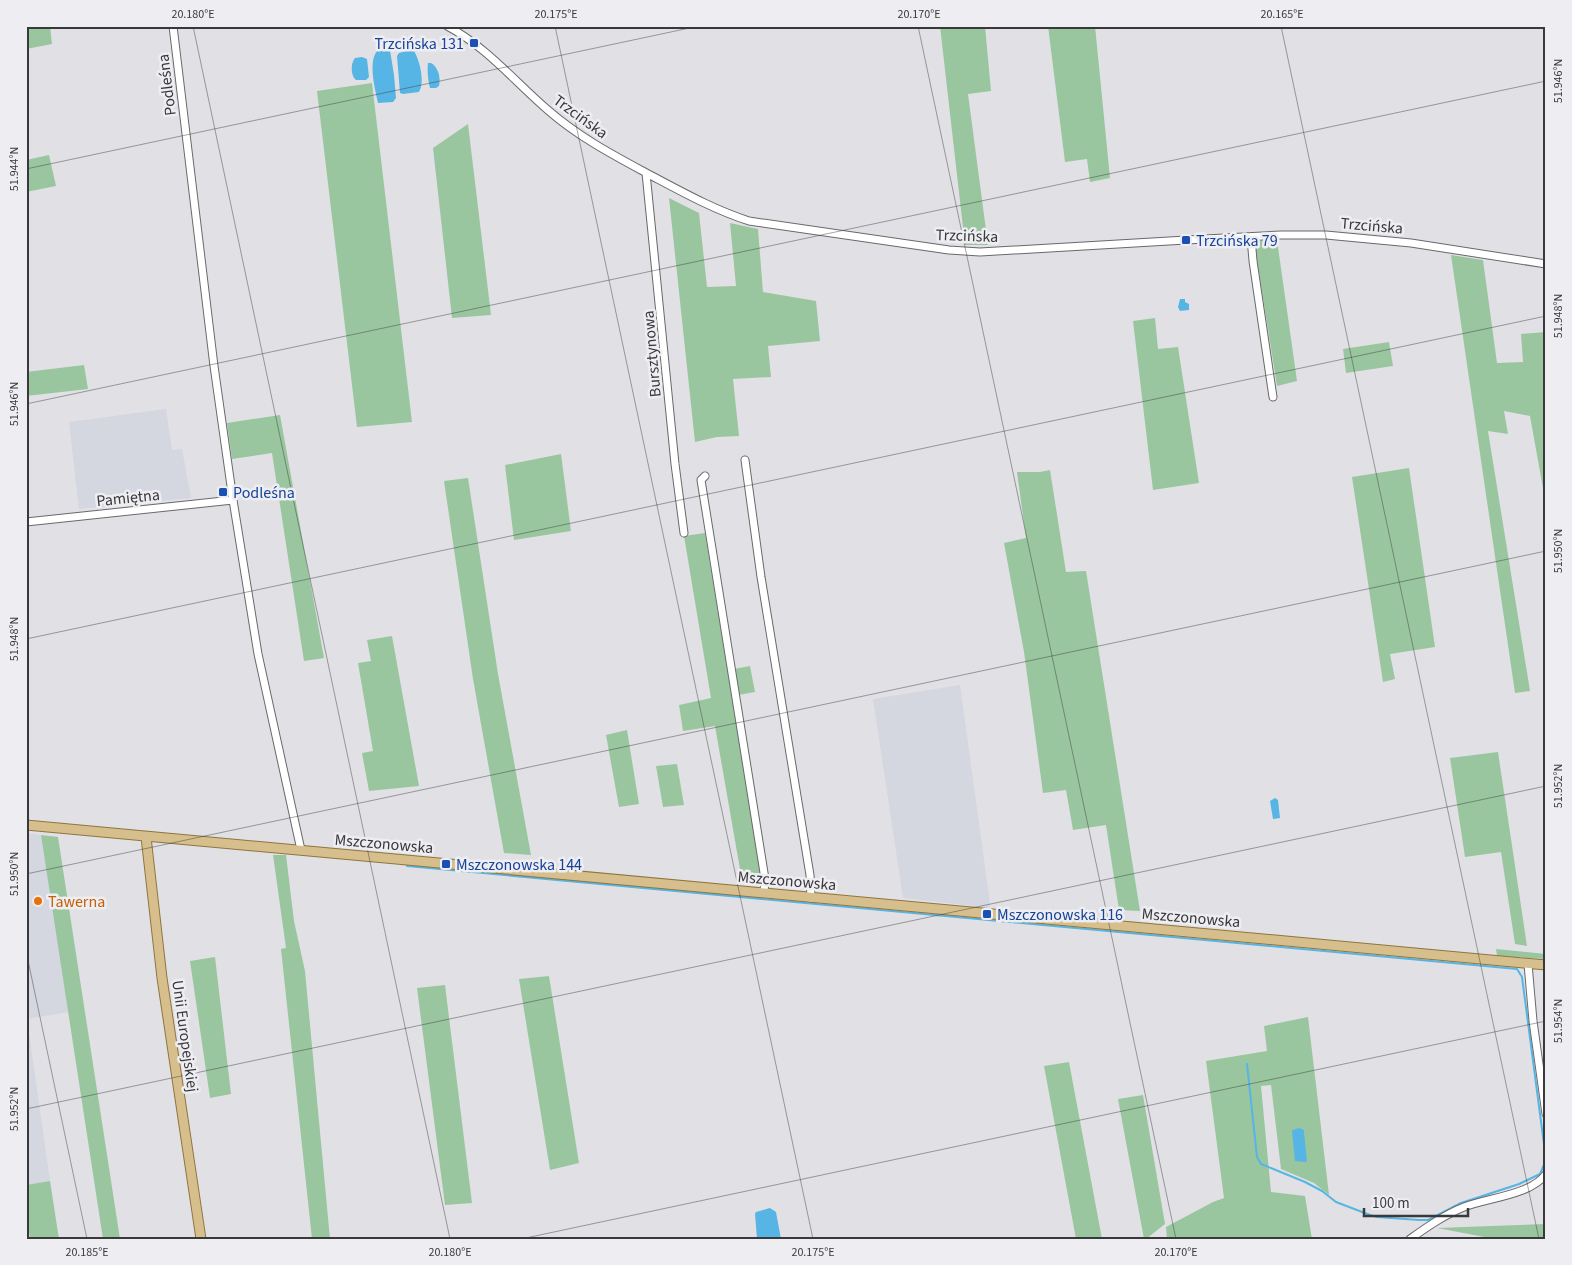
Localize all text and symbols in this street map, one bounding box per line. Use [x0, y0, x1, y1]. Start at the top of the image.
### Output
text: 20.180°E [171, 6, 215, 23]
text: 20.175°E [534, 6, 578, 23]
text: 20.170°E [897, 6, 941, 23]
text: 20.165°E [1260, 6, 1304, 23]
place label: Trzcińska 131 [374, 33, 464, 55]
marker: Trzcińska 131 [468, 37, 480, 49]
street label: Podleśna [152, 53, 182, 117]
text: 51.946°N [1550, 59, 1567, 103]
street label: Trzcińska [549, 90, 612, 144]
text: 51.944°N [6, 147, 23, 191]
street label: Trzcińska [1340, 212, 1404, 240]
street label: Trzcińska [935, 224, 999, 248]
place label: Trzcińska 79 [1196, 230, 1278, 252]
marker: Trzcińska 79 [1180, 234, 1192, 246]
text: 51.948°N [1550, 294, 1567, 338]
street label: Bursztynowa [637, 310, 667, 398]
text: 51.946°N [6, 382, 23, 426]
place label: Podleśna [233, 482, 295, 504]
street label: Pamiętna [95, 484, 161, 512]
marker: Podleśna [217, 486, 229, 498]
text: 51.950°N [1550, 529, 1567, 573]
text: 51.948°N [6, 617, 23, 661]
text: 51.952°N [1550, 764, 1567, 808]
street label: Mszczonowska [334, 829, 434, 859]
text: 51.950°N [6, 852, 23, 896]
place label: Mszczonowska 144 [456, 854, 582, 876]
marker: Mszczonowska 144 [440, 858, 452, 870]
street label: Mszczonowska [737, 866, 837, 896]
place label: Tawerna [48, 891, 105, 913]
marker: Tawerna [32, 895, 44, 907]
street label: Mszczonowska [1141, 903, 1241, 933]
place label: Mszczonowska 116 [997, 904, 1123, 926]
marker: Mszczonowska 116 [981, 908, 993, 920]
street label: Unii Europejskiej [166, 979, 204, 1093]
text: 51.954°N [1550, 999, 1567, 1043]
text: 51.952°N [6, 1087, 23, 1131]
scale bar [1364, 1185, 1468, 1217]
text: 100 m [1372, 1193, 1410, 1214]
text: 20.185°E [65, 1244, 109, 1261]
text: 20.180°E [428, 1244, 472, 1261]
text: 20.175°E [791, 1244, 835, 1261]
text: 20.170°E [1154, 1244, 1198, 1261]

